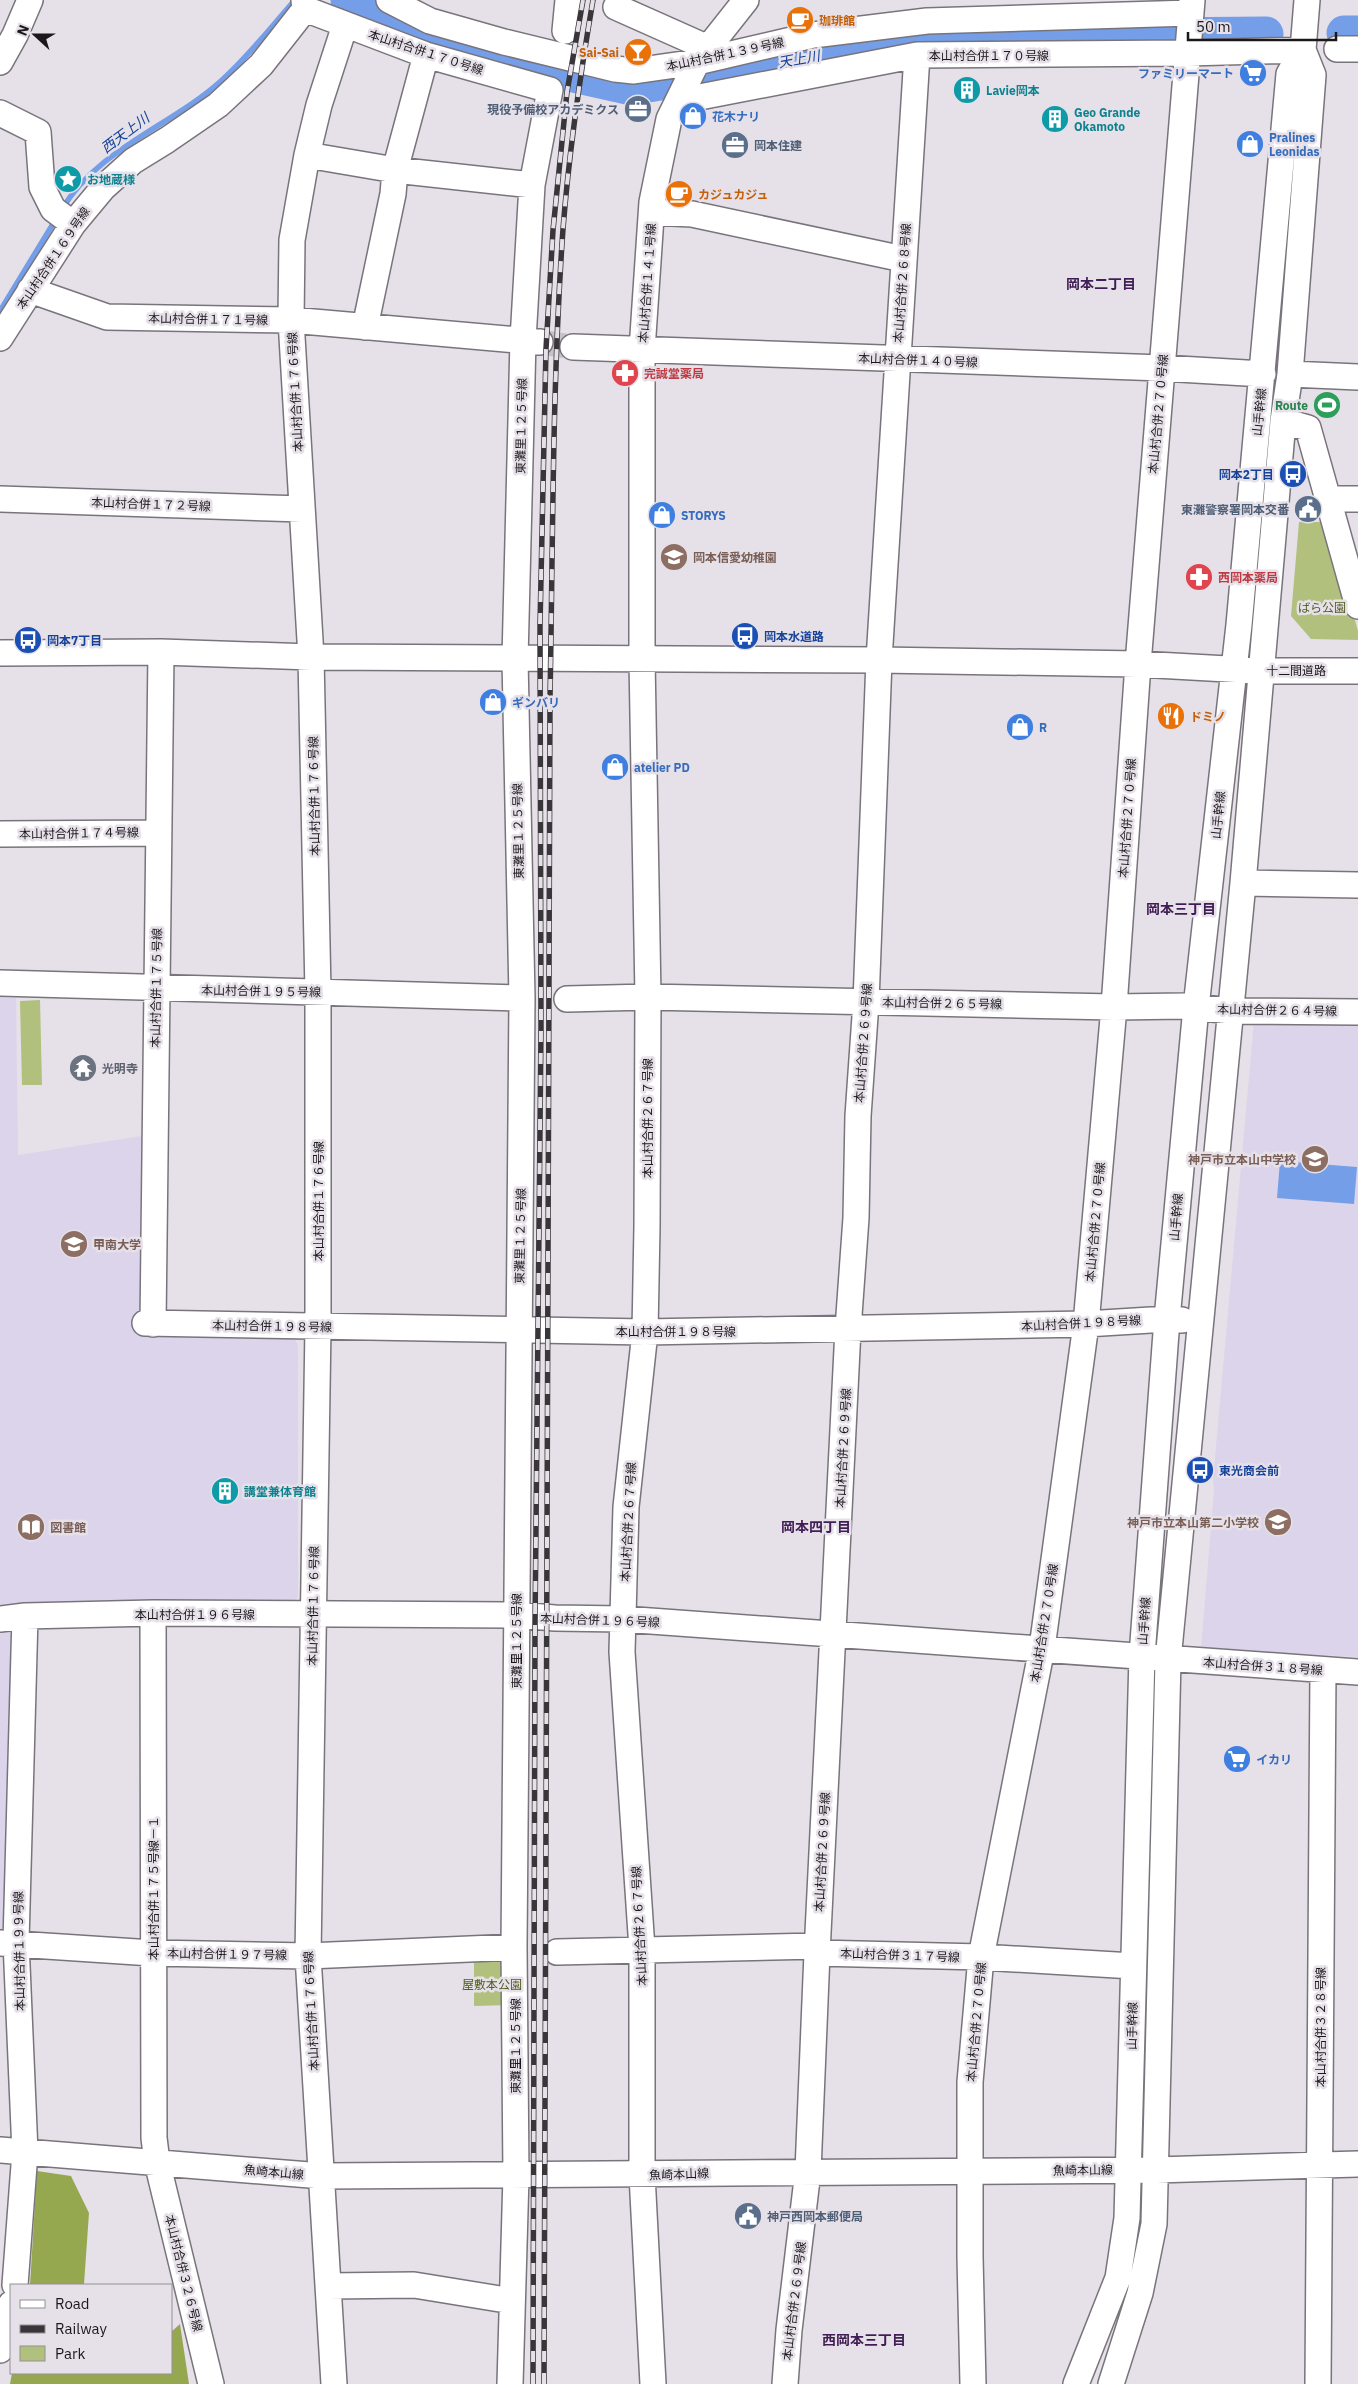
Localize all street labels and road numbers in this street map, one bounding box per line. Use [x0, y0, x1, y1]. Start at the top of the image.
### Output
street label: 本山村合併１７０号線 [367, 26, 485, 78]
street label: 本山村合併１３９号線 [665, 34, 785, 74]
street label: 本山村合併１７０号線 [929, 48, 1049, 63]
street label: 本山村合併１６９号線 [13, 204, 93, 312]
street label: 本山村合併１４１号線 [635, 223, 659, 343]
street label: 本山村合併２６８号線 [890, 223, 914, 343]
street label: 本山村合併１７１号線 [148, 310, 268, 328]
street label: 本山村合併１７６号線 [284, 332, 306, 452]
street label: 本山村合併１４０号線 [858, 350, 978, 370]
street label: 本山村合併２７０号線 [1145, 354, 1171, 474]
street label: 東灘里１２５号線 [513, 378, 529, 474]
street label: 山手幹線 [1249, 387, 1269, 437]
street label: 本山村合併１７２号線 [91, 494, 211, 514]
street label: 十二間道路 [1266, 663, 1326, 678]
street label: 本山村合併１７６号線 [305, 736, 323, 856]
street label: 本山村合併２７０号線 [1115, 758, 1139, 878]
street label: 東灘里１２５号線 [510, 783, 526, 879]
street label: 山手幹線 [1208, 790, 1228, 840]
street label: 本山村合併１７４号線 [19, 824, 139, 842]
street label: 本山村合併１７５号線 [147, 928, 165, 1048]
street label: 本山村合併１９５号線 [201, 982, 321, 1000]
street label: 本山村合併２６９号線 [851, 983, 875, 1103]
street label: 本山村合併２６５号線 [882, 994, 1002, 1012]
street label: 本山村合併２６４号線 [1217, 1001, 1337, 1019]
street label: 本山村合併２６７号線 [640, 1058, 655, 1178]
street label: 本山村合併１７６号線 [311, 1141, 326, 1261]
street label: 本山村合併２７０号線 [1082, 1162, 1108, 1282]
street label: 東灘里１２５号線 [512, 1188, 528, 1284]
street label: 山手幹線 [1166, 1192, 1186, 1242]
street label: 本山村合併１９８号線 [1021, 1312, 1141, 1334]
street label: 本山村合併１９８号線 [212, 1317, 332, 1335]
street label: 本山村合併１９８号線 [616, 1324, 736, 1339]
street label: 本山村合併２６９号線 [832, 1388, 854, 1508]
street label: 本山村合併２６７号線 [617, 1462, 639, 1582]
street label: 本山村合併１７６号線 [304, 1546, 322, 1666]
street label: 本山村合併２７０号線 [1027, 1563, 1061, 1683]
street label: 東灘里１２５号線 [509, 1593, 524, 1689]
street label: 山手幹線 [1135, 1597, 1153, 1645]
street label: 本山村合併１９６号線 [135, 1607, 255, 1622]
street label: 本山村合併１９６号線 [540, 1610, 660, 1630]
street label: 本山村合併３１８号線 [1203, 1654, 1323, 1678]
street label: 本山村合併２６９号線 [811, 1792, 833, 1912]
street label: 本山村合併１７５号線－１ [146, 1816, 161, 1960]
street label: 本山村合併２６７号線 [628, 1866, 650, 1986]
street label: 本山村合併１９９号線 [10, 1891, 28, 2011]
street label: 本山村合併１９７号線 [167, 1945, 287, 1963]
street label: 本山村合併３１７号線 [840, 1945, 960, 1965]
street label: 本山村合併１７６号線 [300, 1951, 322, 2071]
street label: 本山村合併２７０号線 [963, 1962, 989, 2082]
street label: 本山村合併３２８号線 [1313, 1967, 1328, 2087]
street label: 東灘里１２５号線 [508, 1998, 523, 2094]
street label: 山手幹線 [1124, 2002, 1140, 2050]
street label: 魚崎本山線 [243, 2162, 305, 2182]
street label: 魚崎本山線 [1053, 2162, 1113, 2178]
street label: 魚崎本山線 [649, 2165, 709, 2183]
street label: 本山村合併３２６号線 [162, 2213, 206, 2333]
street label: 本山村合併２６９号線 [779, 2241, 809, 2361]

